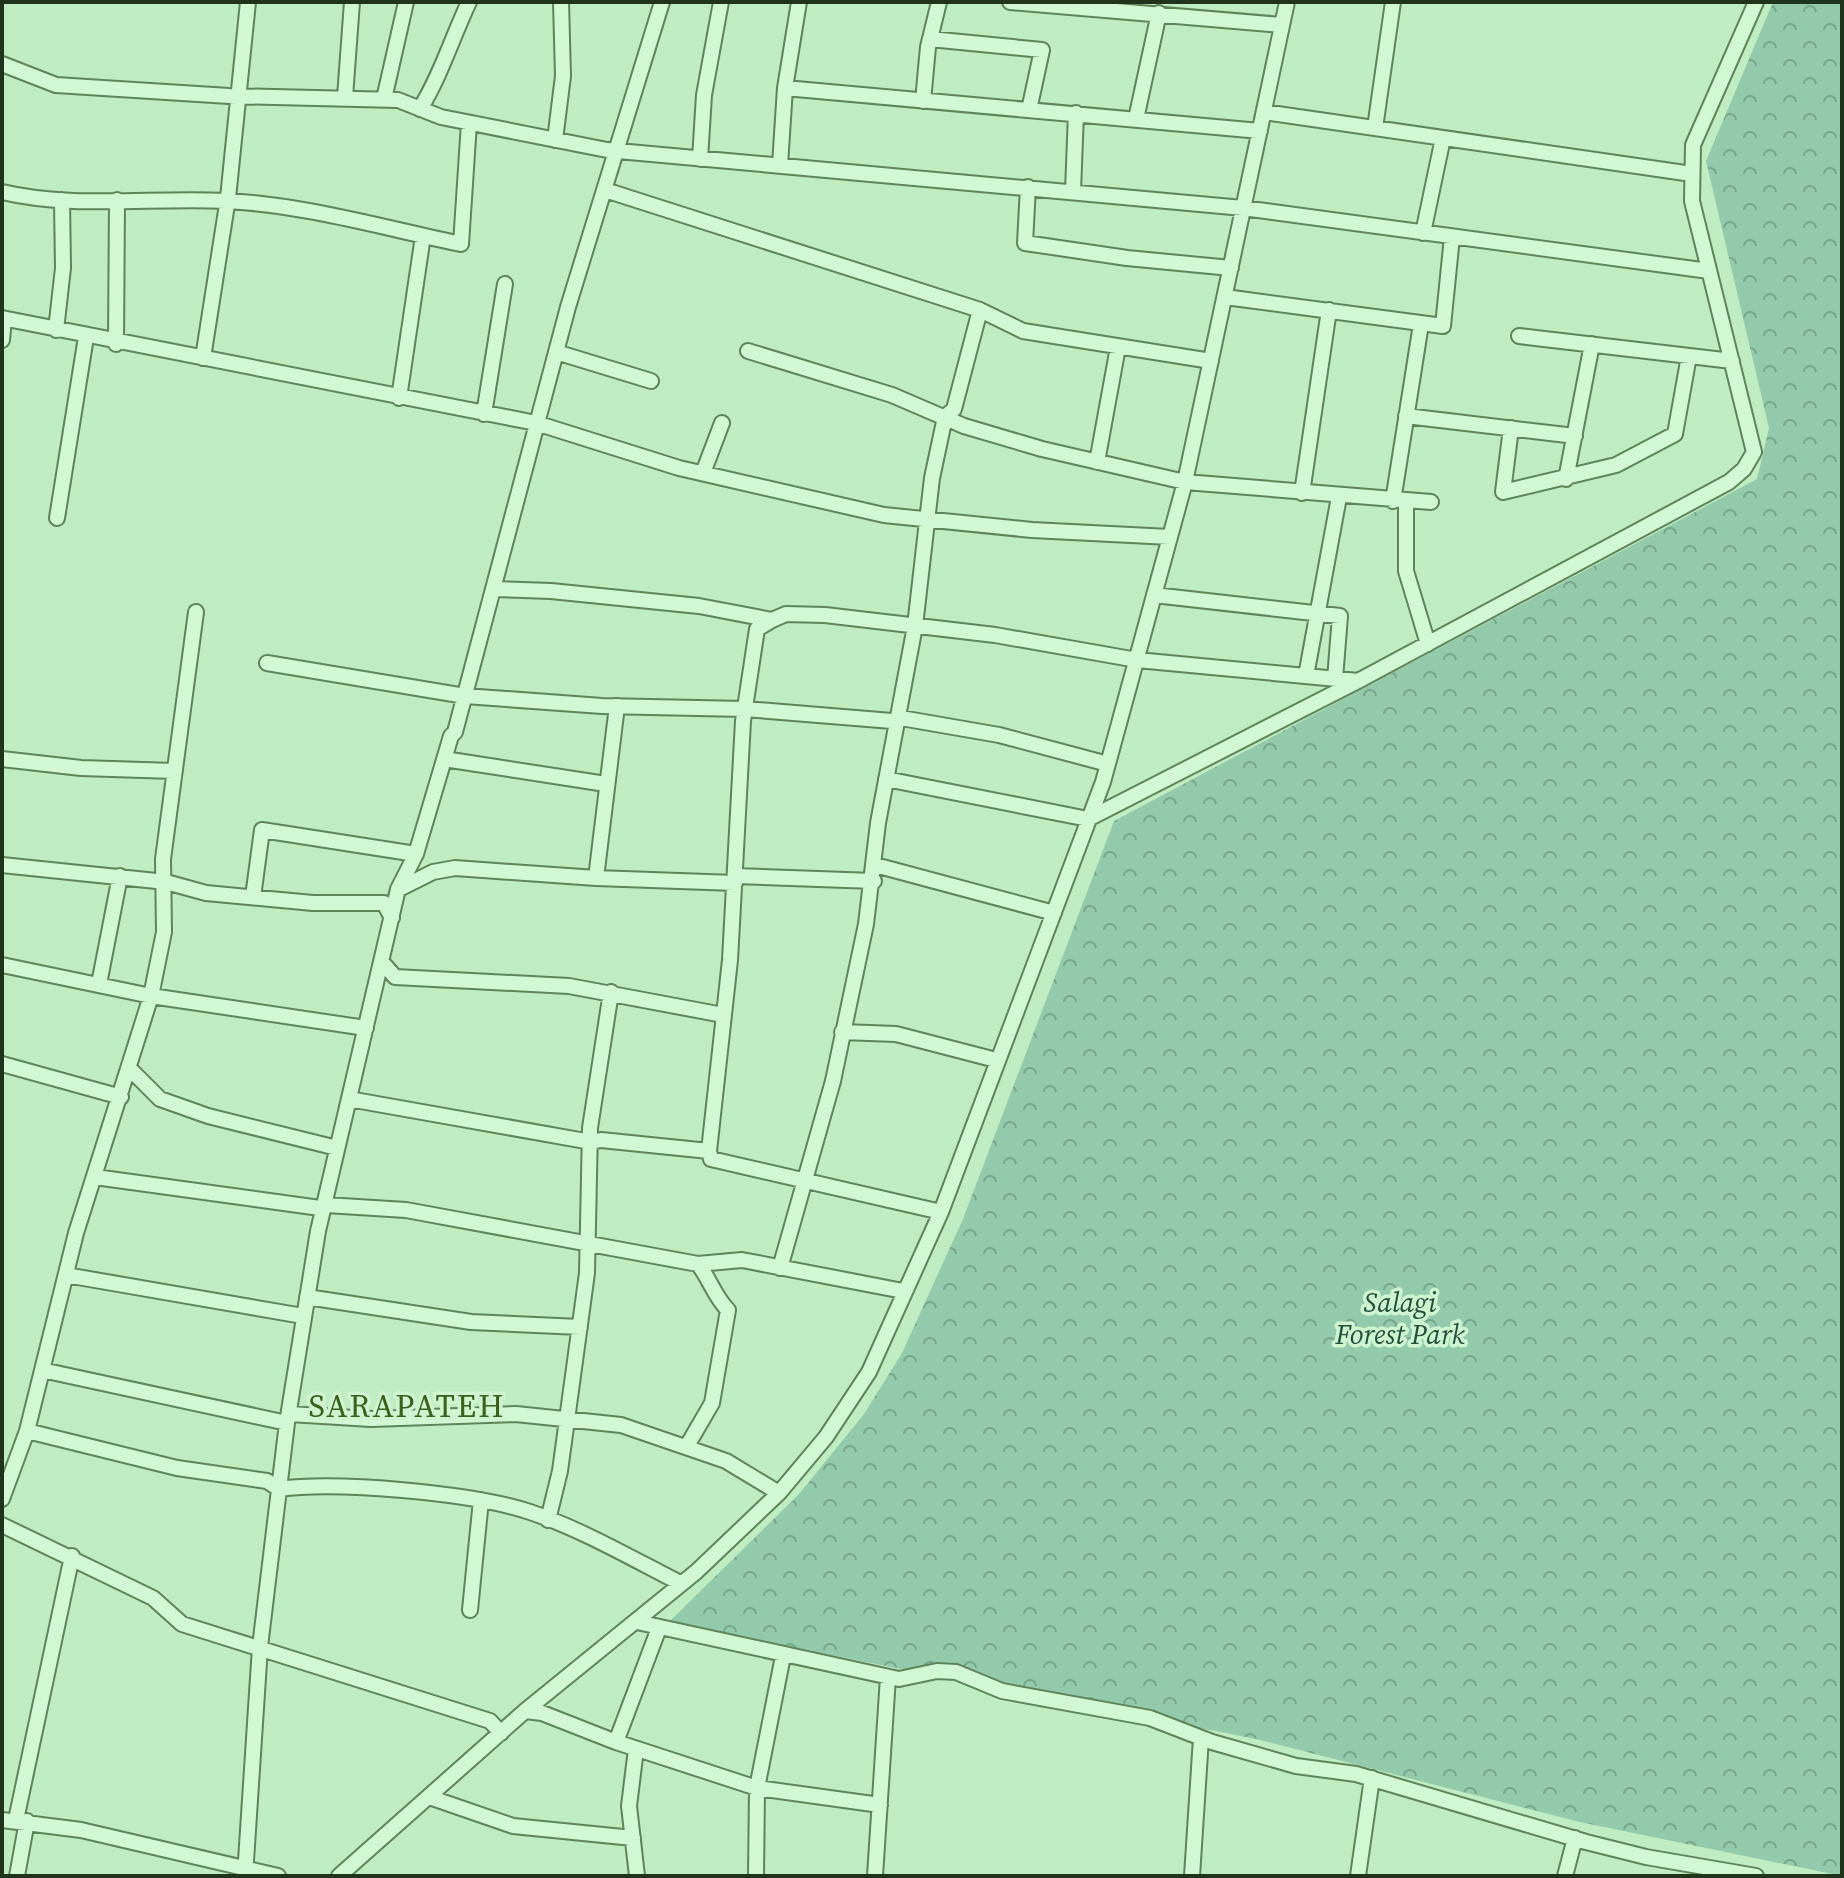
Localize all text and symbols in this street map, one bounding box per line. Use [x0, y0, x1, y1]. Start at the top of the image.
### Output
park label: Salagi Forest Park [1334, 1283, 1466, 1353]
district label: SARAPATEH [309, 1384, 505, 1428]

